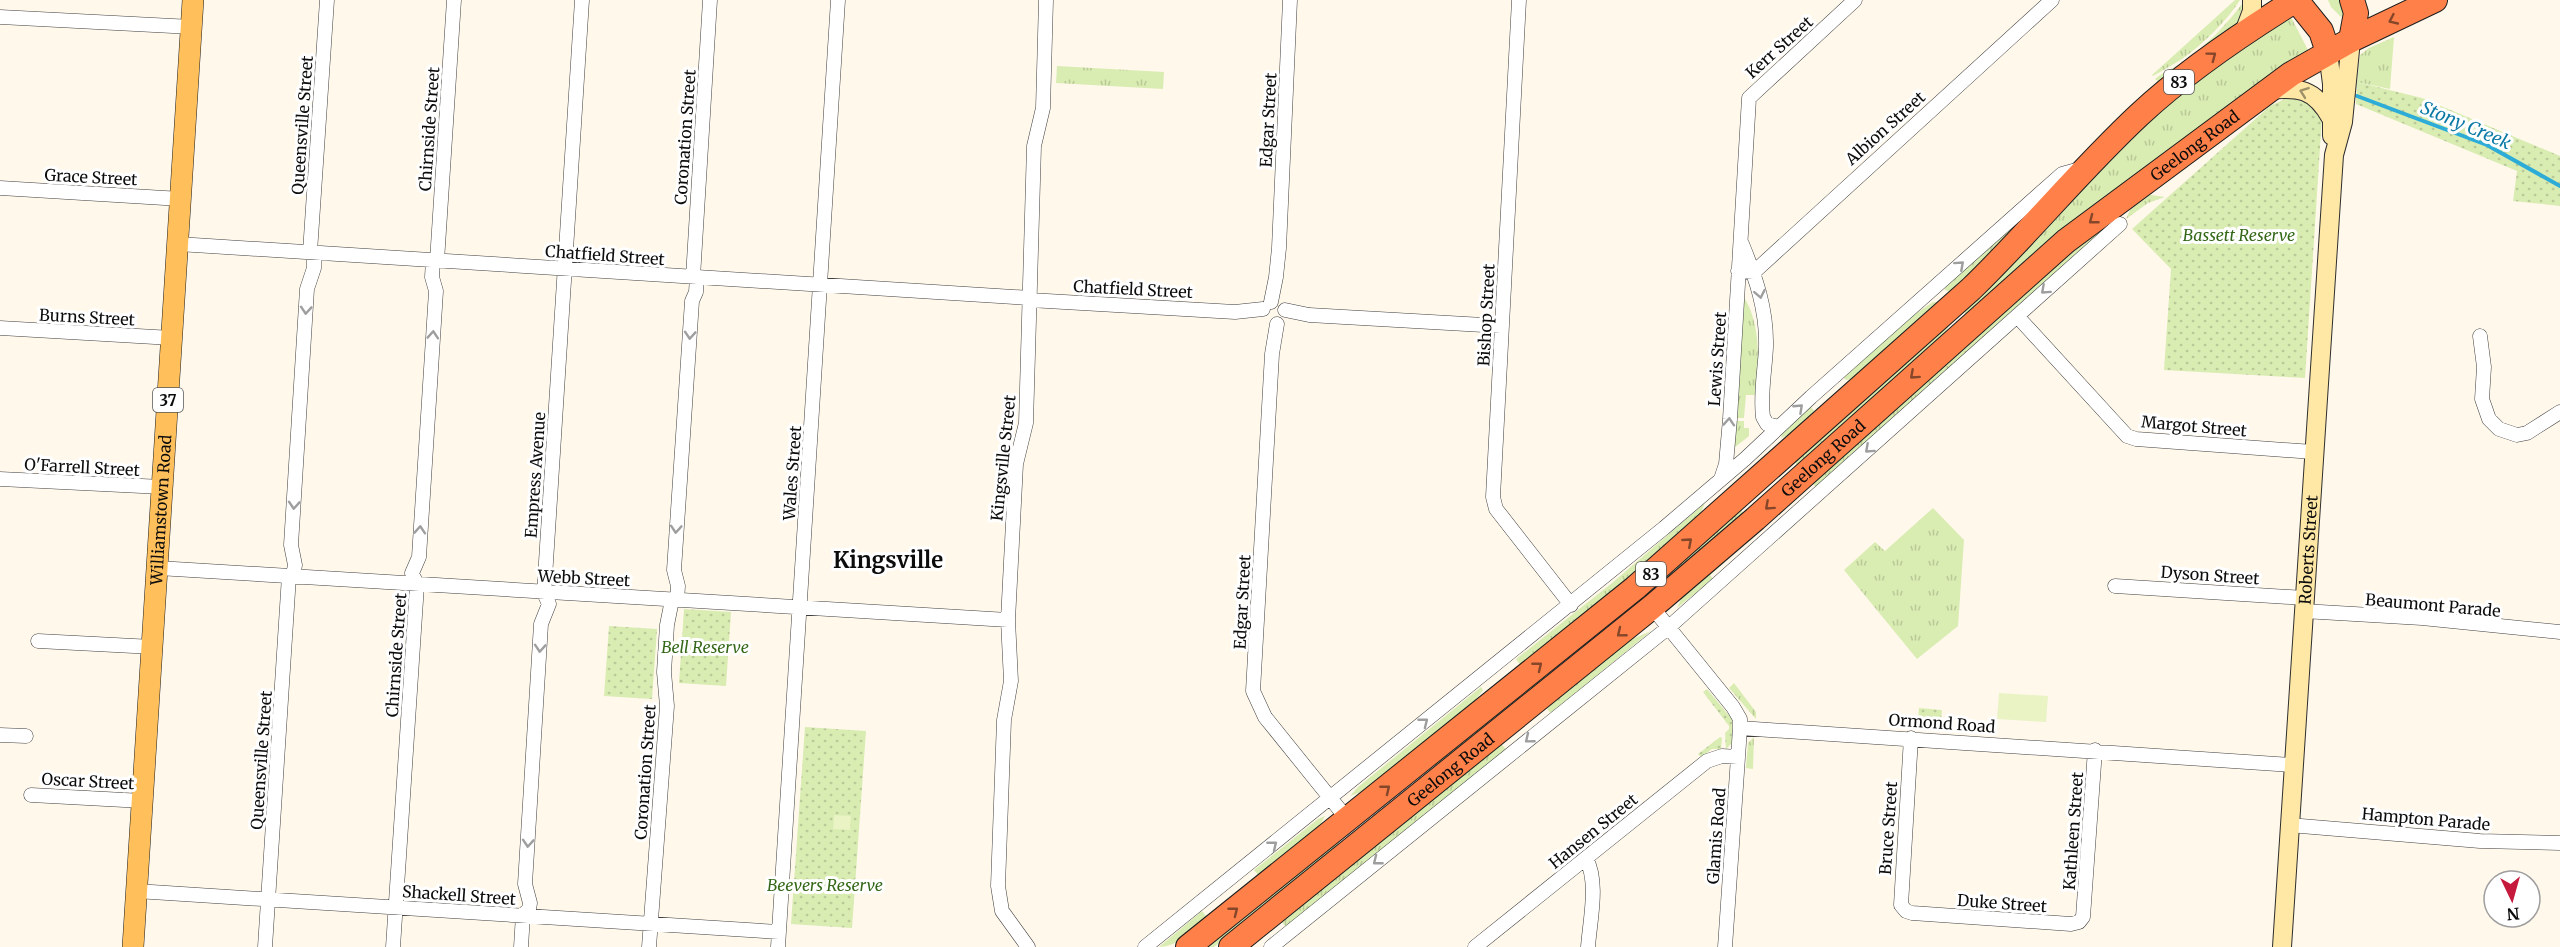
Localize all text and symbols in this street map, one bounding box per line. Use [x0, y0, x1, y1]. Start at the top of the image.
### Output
street label: Kerr Street [1741, 11, 1817, 82]
one-way arrow [2389, 12, 2400, 24]
one-way arrow [2206, 52, 2217, 63]
street label: Queensville Street [287, 54, 317, 195]
street label: Chirnside Street [415, 65, 443, 192]
street label: Coronation Street [670, 68, 700, 205]
road number: 83 [2164, 70, 2194, 94]
street label: Edgar Street [1256, 71, 1281, 168]
street label: Albion Street [1840, 86, 1930, 170]
one-way arrow [2299, 87, 2310, 100]
water label: Stony Creek [2418, 96, 2515, 154]
street label: Geelong Road [2146, 106, 2243, 185]
street label: Grace Street [44, 165, 139, 189]
one-way arrow [2089, 213, 2100, 224]
park label: Bassett Reserve [2183, 225, 2295, 245]
street label: Chatfield Street [545, 241, 666, 269]
one-way arrow [1953, 261, 1964, 272]
street label: Bishop Street [1473, 262, 1499, 367]
street label: Chatfield Street [1073, 276, 1194, 302]
one-way arrow [2041, 283, 2052, 294]
one-way arrow [1753, 289, 1766, 299]
street label: Burns Street [39, 305, 136, 330]
one-way arrow [299, 306, 312, 315]
street label: Lewis Street [1704, 310, 1730, 407]
one-way arrow [683, 330, 696, 339]
one-way arrow [426, 331, 439, 340]
one-way arrow [1910, 368, 1921, 379]
road number: 37 [153, 388, 183, 412]
street label: Kingsville Street [986, 393, 1020, 522]
one-way arrow [1792, 404, 1802, 415]
street label: Empress Avenue [521, 411, 549, 539]
street label: Margot Street [2140, 411, 2248, 441]
street label: Geelong Road [1777, 415, 1870, 501]
one-way arrow [1722, 417, 1735, 426]
street label: Wales Street [779, 424, 805, 522]
street label: Williamstown Road [146, 434, 175, 587]
one-way arrow [1865, 442, 1875, 453]
street label: O'Farrell Street [24, 454, 141, 480]
street label: Roberts Street [2295, 494, 2322, 605]
one-way arrow [1766, 499, 1776, 510]
one-way arrow [287, 500, 300, 509]
one-way arrow [413, 525, 426, 534]
one-way arrow [670, 525, 683, 534]
one-way arrow [1681, 538, 1692, 549]
district label: Kingsville [833, 546, 943, 574]
street label: Edgar Street [1230, 553, 1255, 650]
road number: 83 [1636, 562, 1666, 586]
street label: Dyson Street [2160, 562, 2261, 588]
street label: Webb Street [536, 566, 631, 590]
street label: Beaumont Parade [2364, 589, 2502, 621]
street label: Chirnside Street [382, 591, 410, 718]
one-way arrow [1617, 625, 1628, 636]
park label: Bell Reserve [661, 637, 749, 657]
one-way arrow [534, 644, 547, 653]
one-way arrow [1531, 663, 1542, 674]
street label: Queensville Street [246, 689, 276, 830]
street label: Coronation Street [630, 703, 660, 840]
street label: Ormond Road [1888, 709, 1996, 737]
one-way arrow [1417, 718, 1428, 729]
street label: Geelong Road [1403, 729, 1498, 811]
one-way arrow [1525, 732, 1536, 743]
street label: Oscar Street [41, 769, 136, 793]
street label: Kathleen Street [2059, 770, 2087, 891]
street label: Bruce Street [1875, 780, 1901, 875]
one-way arrow [1379, 785, 1390, 796]
street label: Glamis Road [1703, 787, 1729, 885]
street label: Hansen Street [1545, 789, 1642, 873]
street label: Hampton Parade [2361, 803, 2491, 835]
one-way arrow [522, 839, 535, 848]
one-way arrow [1266, 841, 1277, 852]
one-way arrow [1372, 853, 1383, 864]
north arrow [2482, 869, 2542, 929]
park label: Beevers Reserve [767, 875, 883, 895]
street label: Shackell Street [401, 881, 517, 909]
street label: Duke Street [1957, 890, 2048, 916]
text: N [2506, 903, 2520, 924]
one-way arrow [1227, 907, 1238, 918]

